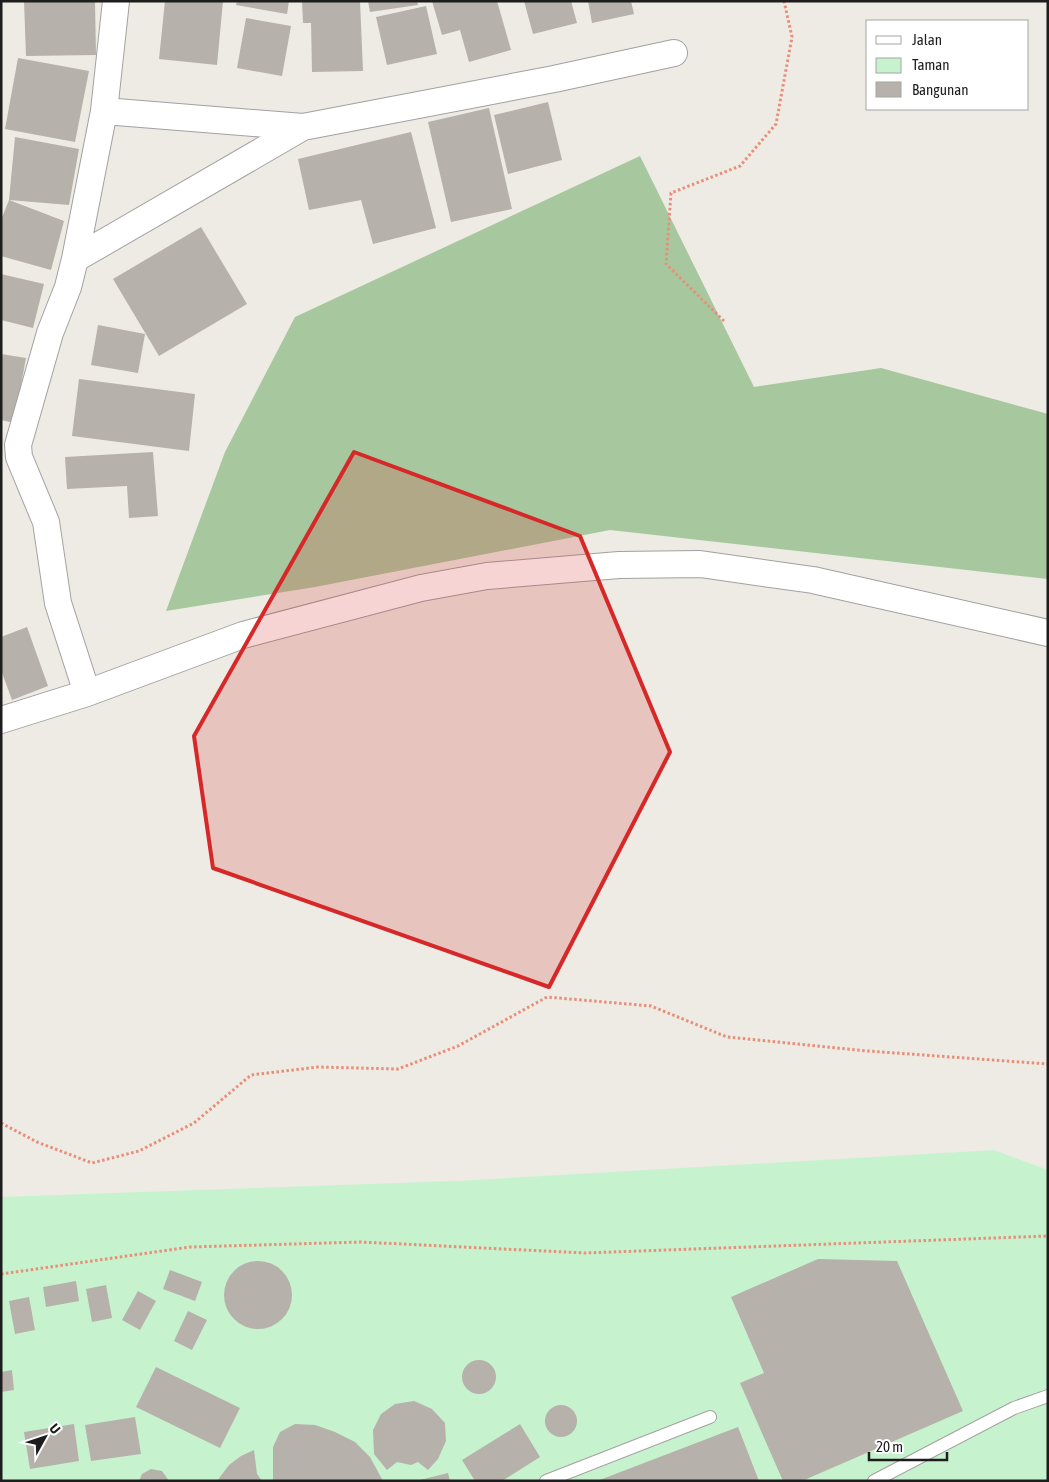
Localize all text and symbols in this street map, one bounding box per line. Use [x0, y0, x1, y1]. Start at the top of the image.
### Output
legend [866, 20, 1029, 110]
text: Jalan [912, 31, 942, 48]
text: Taman [912, 56, 950, 73]
text: Bangunan [912, 81, 969, 98]
north arrow [20, 1412, 70, 1462]
text: U [46, 1420, 64, 1437]
scale bar [869, 1430, 946, 1462]
text: 20 m [876, 1438, 903, 1455]

